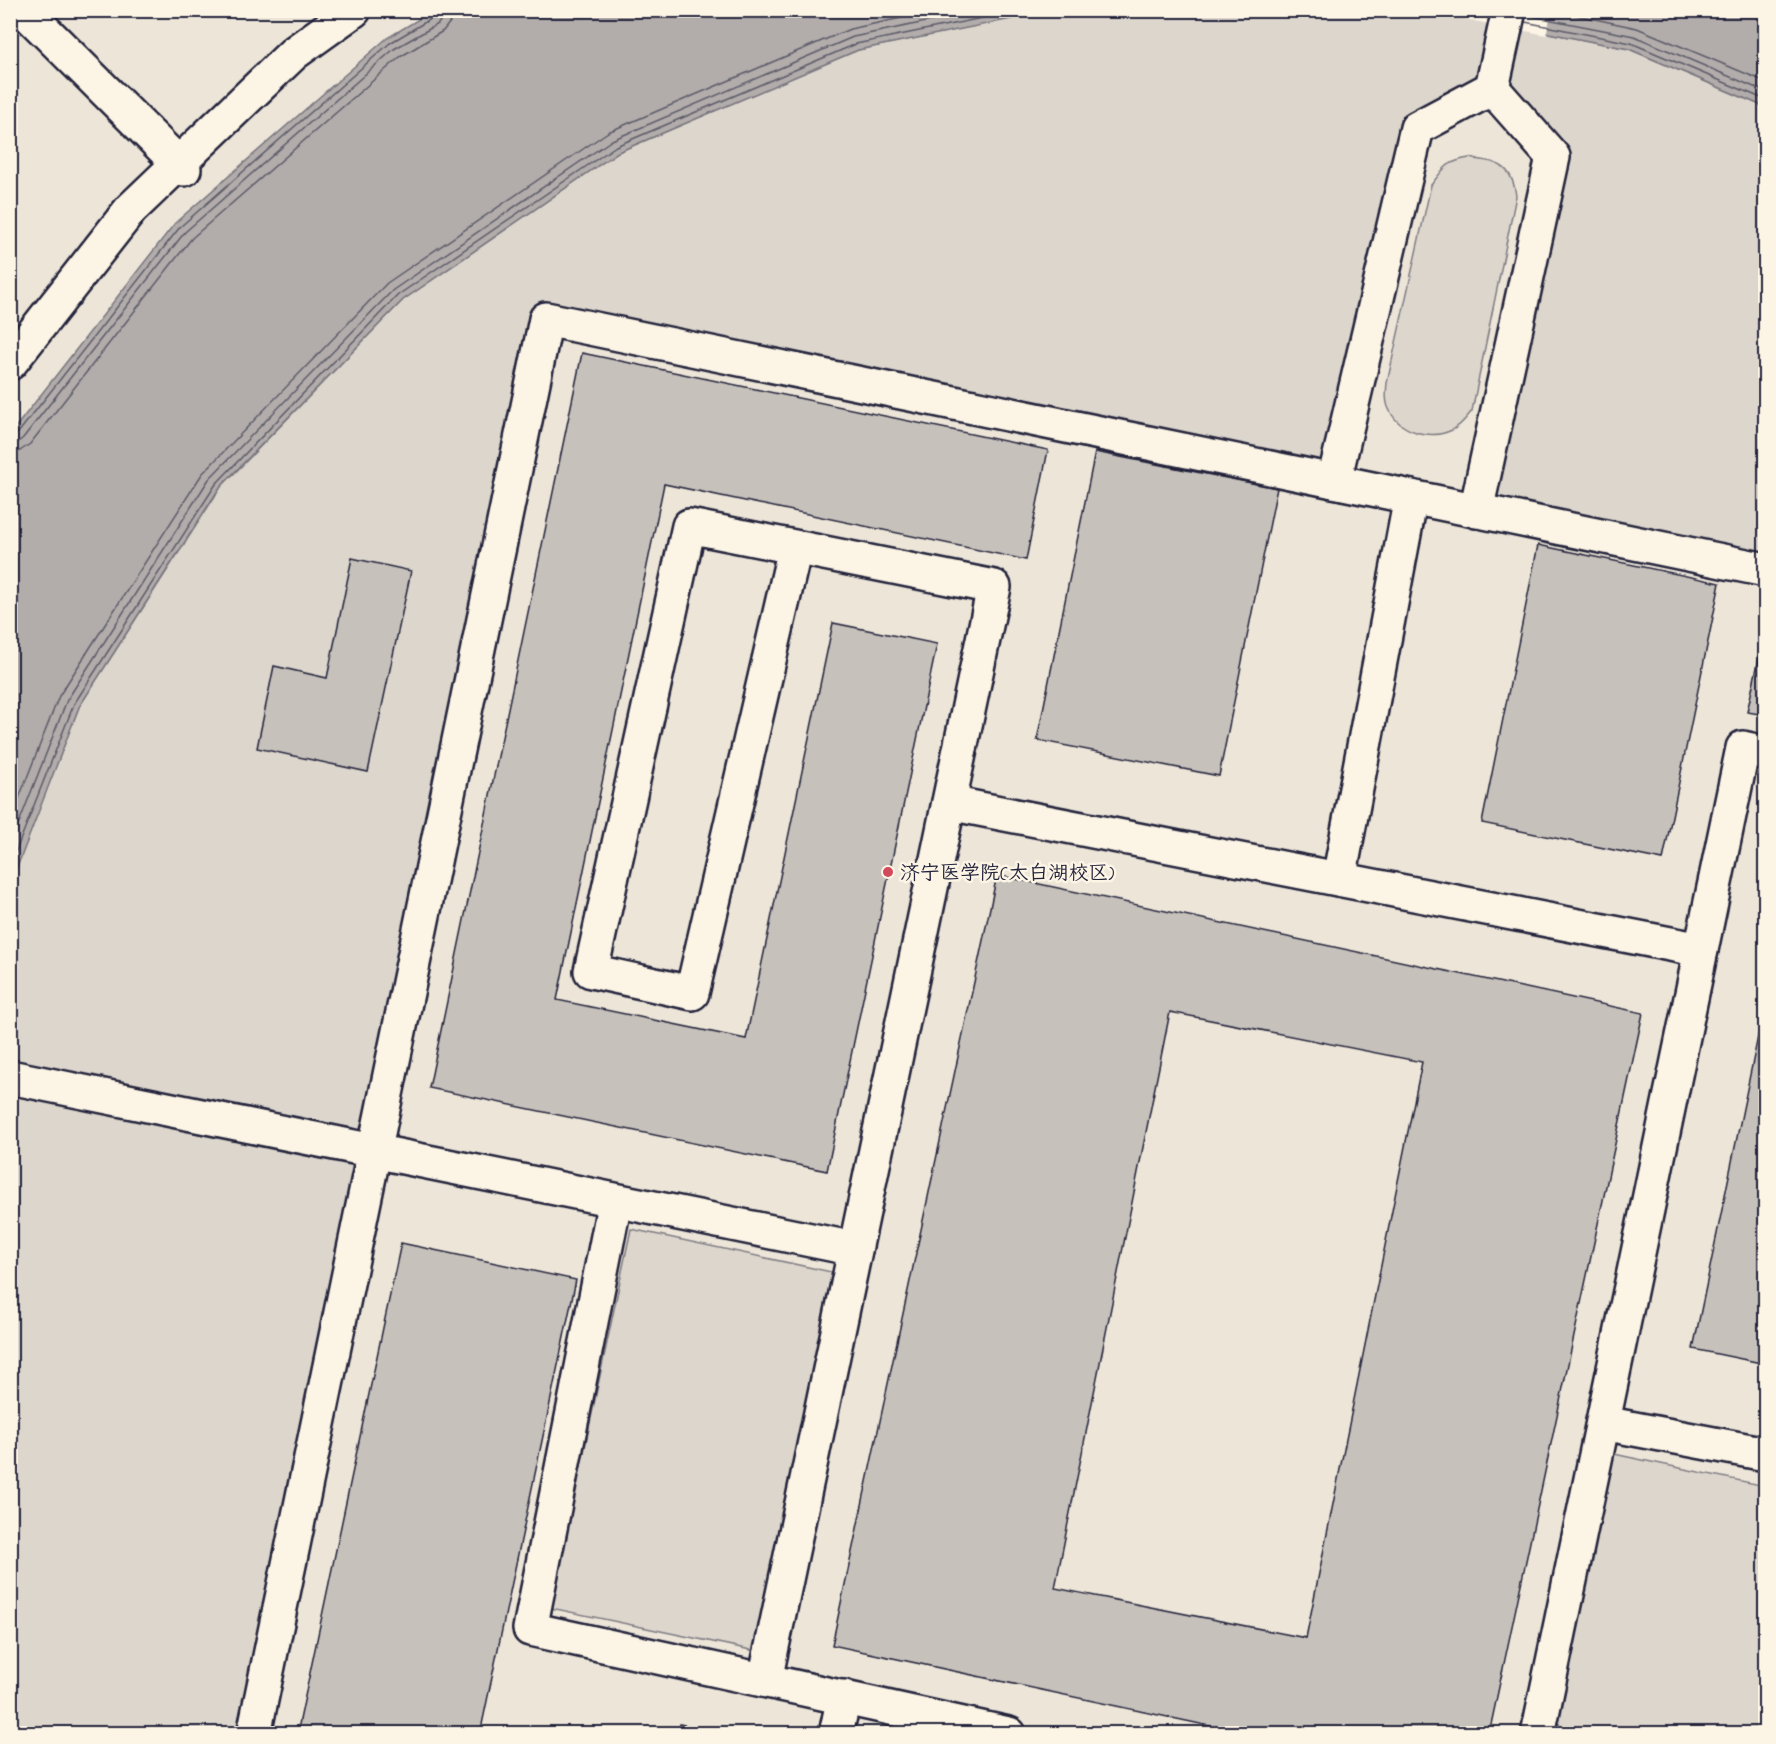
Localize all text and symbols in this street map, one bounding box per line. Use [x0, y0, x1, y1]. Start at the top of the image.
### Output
place label: 济宁医学院(太白湖校区) [900, 860, 1114, 889]
marker: 济宁医学院(太白湖校区) [881, 865, 895, 879]

